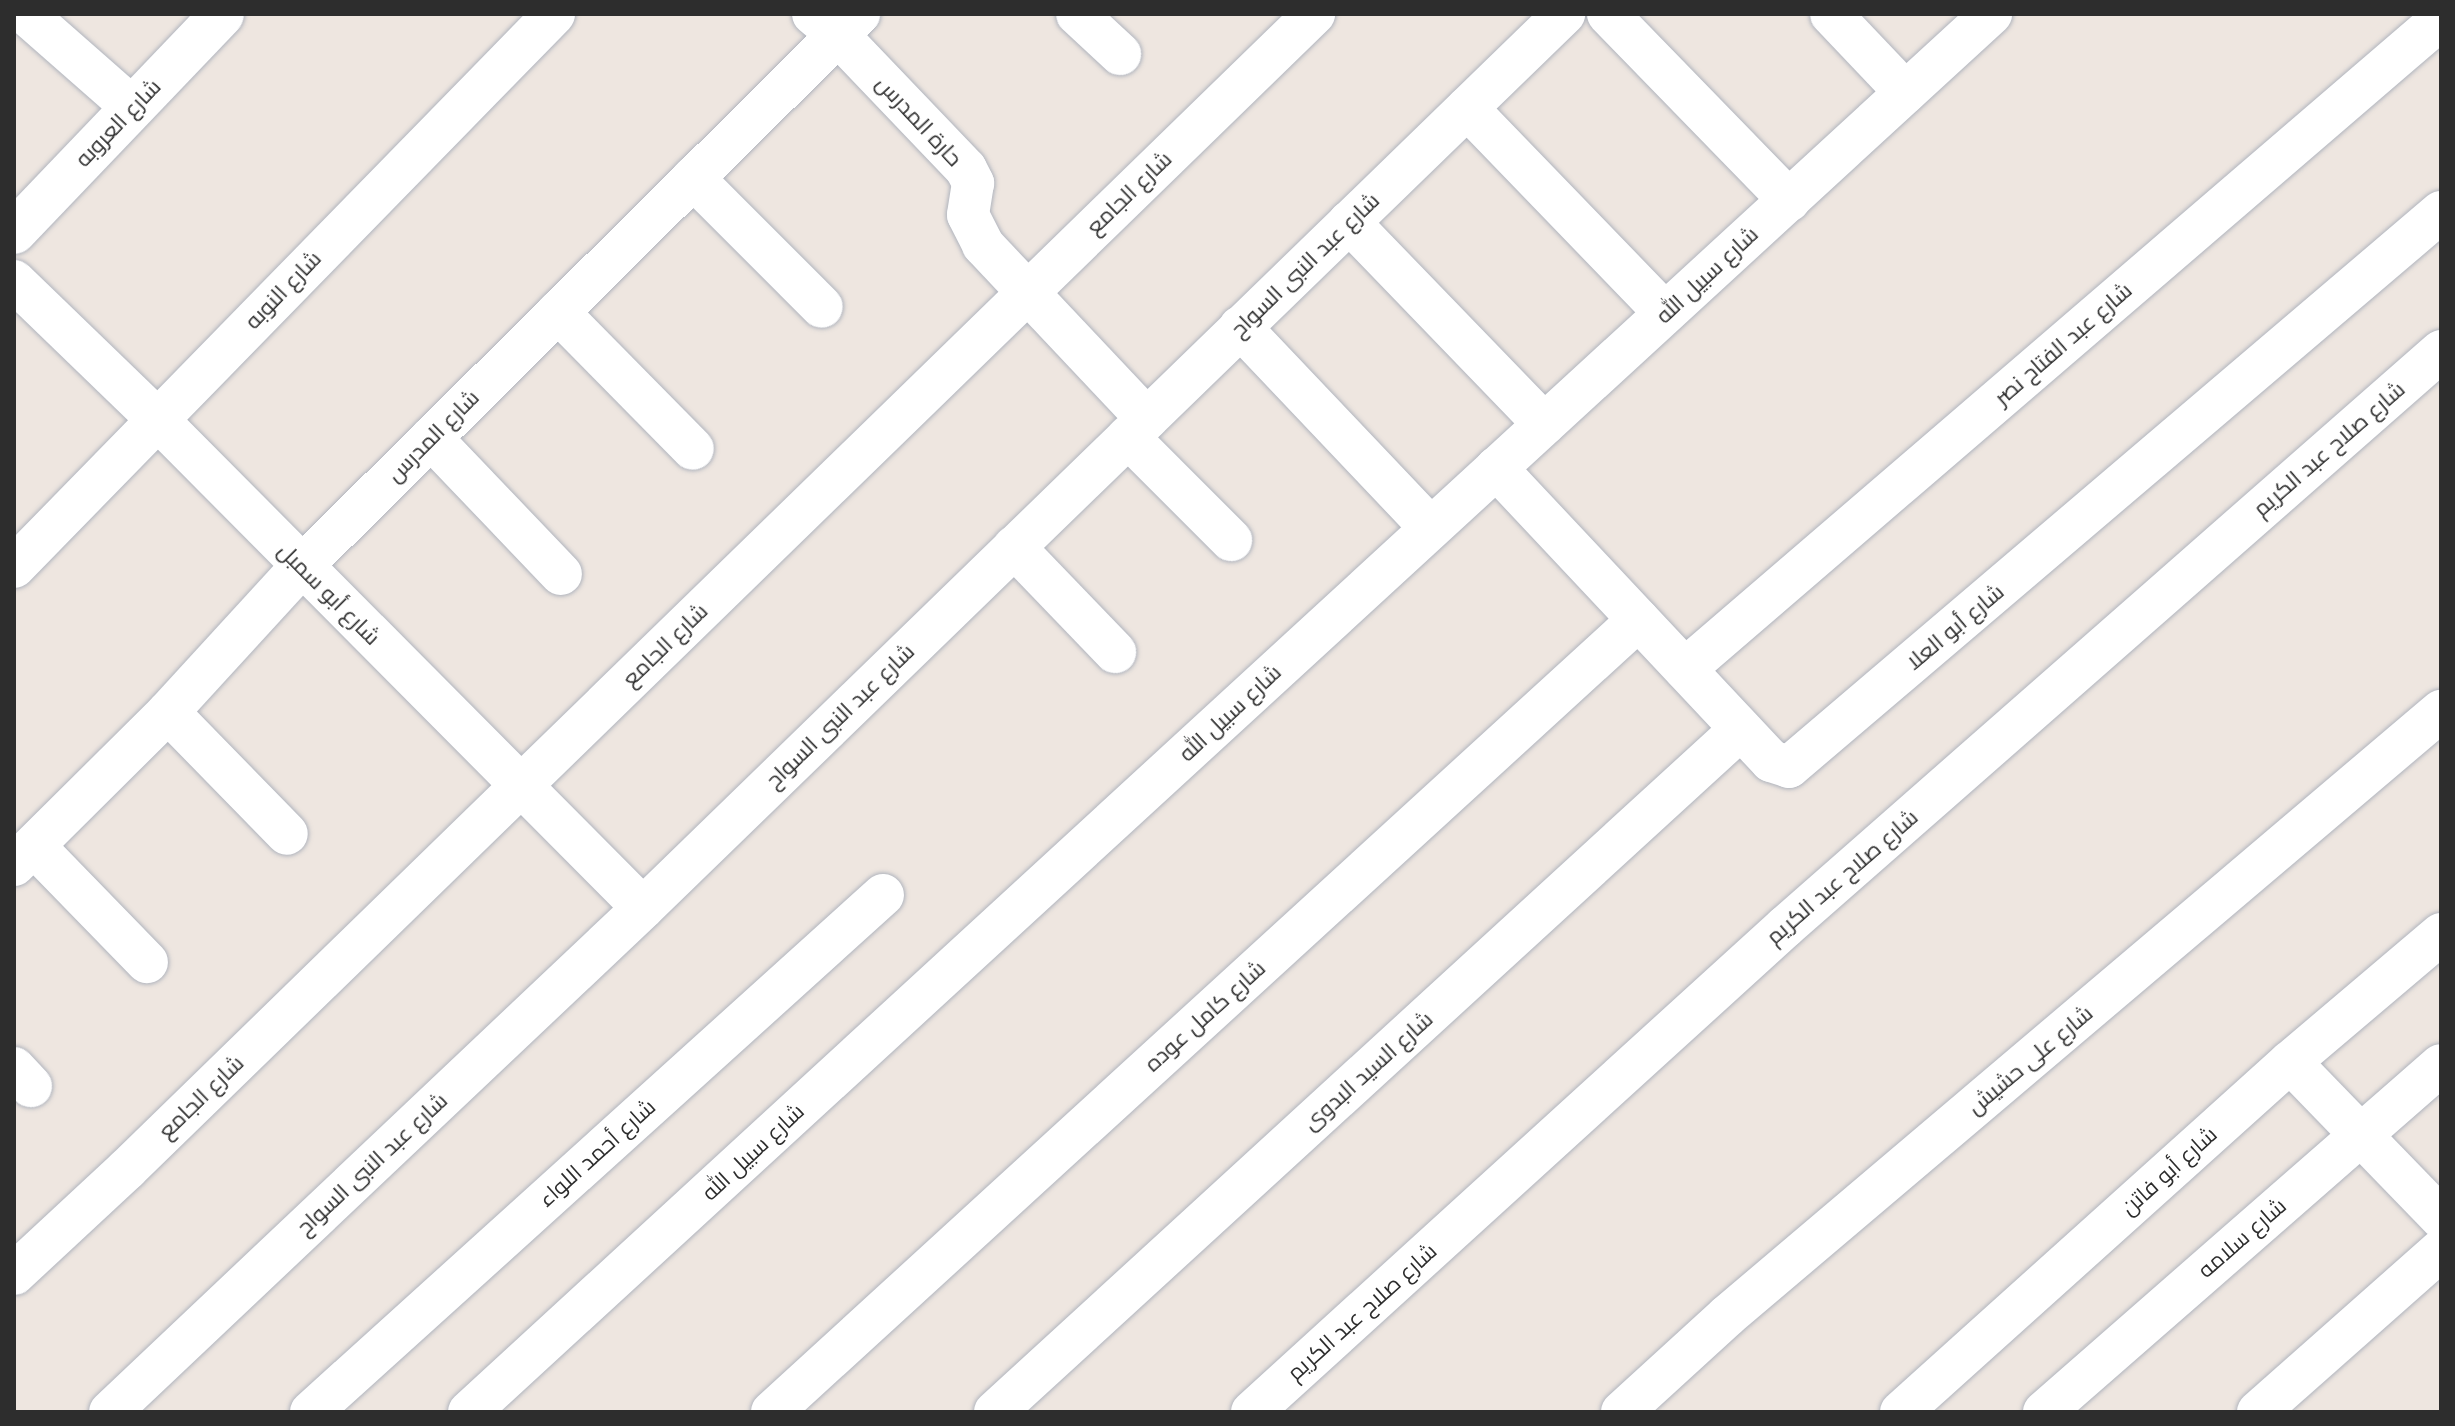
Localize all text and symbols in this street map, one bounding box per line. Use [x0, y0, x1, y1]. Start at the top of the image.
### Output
street label: حارة المدرس [870, 70, 968, 172]
street label: شارع العروبه [70, 74, 166, 172]
street label: شارع الجامع [1081, 146, 1177, 240]
street label: شارع عبد النبى السواح [1225, 187, 1385, 343]
street label: شارع سبيل الله [1651, 221, 1763, 329]
street label: شارع النوبه [239, 246, 327, 334]
street label: شارع عبد الفتاح نصر [1989, 277, 2137, 411]
street label: شارع صلاح عبد الكريم [2248, 376, 2410, 522]
street label: شارع المدرس [381, 384, 485, 488]
street label: شارع أبو سمبل [272, 537, 386, 651]
street label: شارع أبو العلا [1901, 578, 2009, 676]
street label: شارع الجامع [617, 598, 713, 692]
street label: شارع عبد النبى السواح [760, 638, 920, 794]
street label: شارع سبيل الله [1174, 659, 1286, 767]
street label: شارع صلاح عبد الكريم [1761, 804, 1923, 950]
street label: شارع كامل عوده [1139, 955, 1271, 1077]
street label: شارع على حشيش [1962, 1000, 2098, 1120]
street label: شارع السيد البدوى [1298, 1006, 1438, 1136]
street label: شارع الجامع [153, 1050, 249, 1144]
street label: شارع عبد النبى السواح [291, 1087, 453, 1241]
street label: شارع أحمد اللواء [533, 1094, 661, 1212]
street label: شارع سبيل الله [697, 1098, 809, 1206]
street label: شارع أبو فاتن [2116, 1121, 2222, 1221]
street label: شارع سلامه [2192, 1193, 2292, 1283]
street label: شارع صلاح عبد الكريم [1282, 1238, 1442, 1386]

